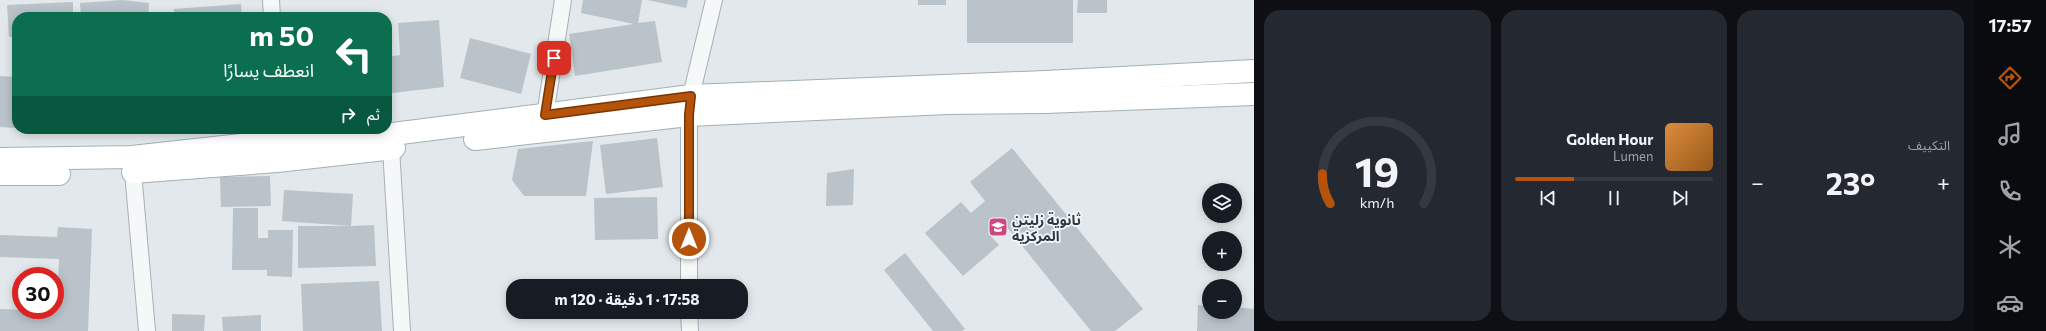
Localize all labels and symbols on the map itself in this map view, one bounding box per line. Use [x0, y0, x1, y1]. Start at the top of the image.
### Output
pin [537, 41, 571, 75]
place label: ثانوية زليتن المركزية [1012, 211, 1082, 245]
school or university icon: ثانوية زليتن المركزية [987, 216, 1009, 238]
position arrow [668, 218, 710, 260]
speed limit sign: 30 [12, 267, 64, 319]

